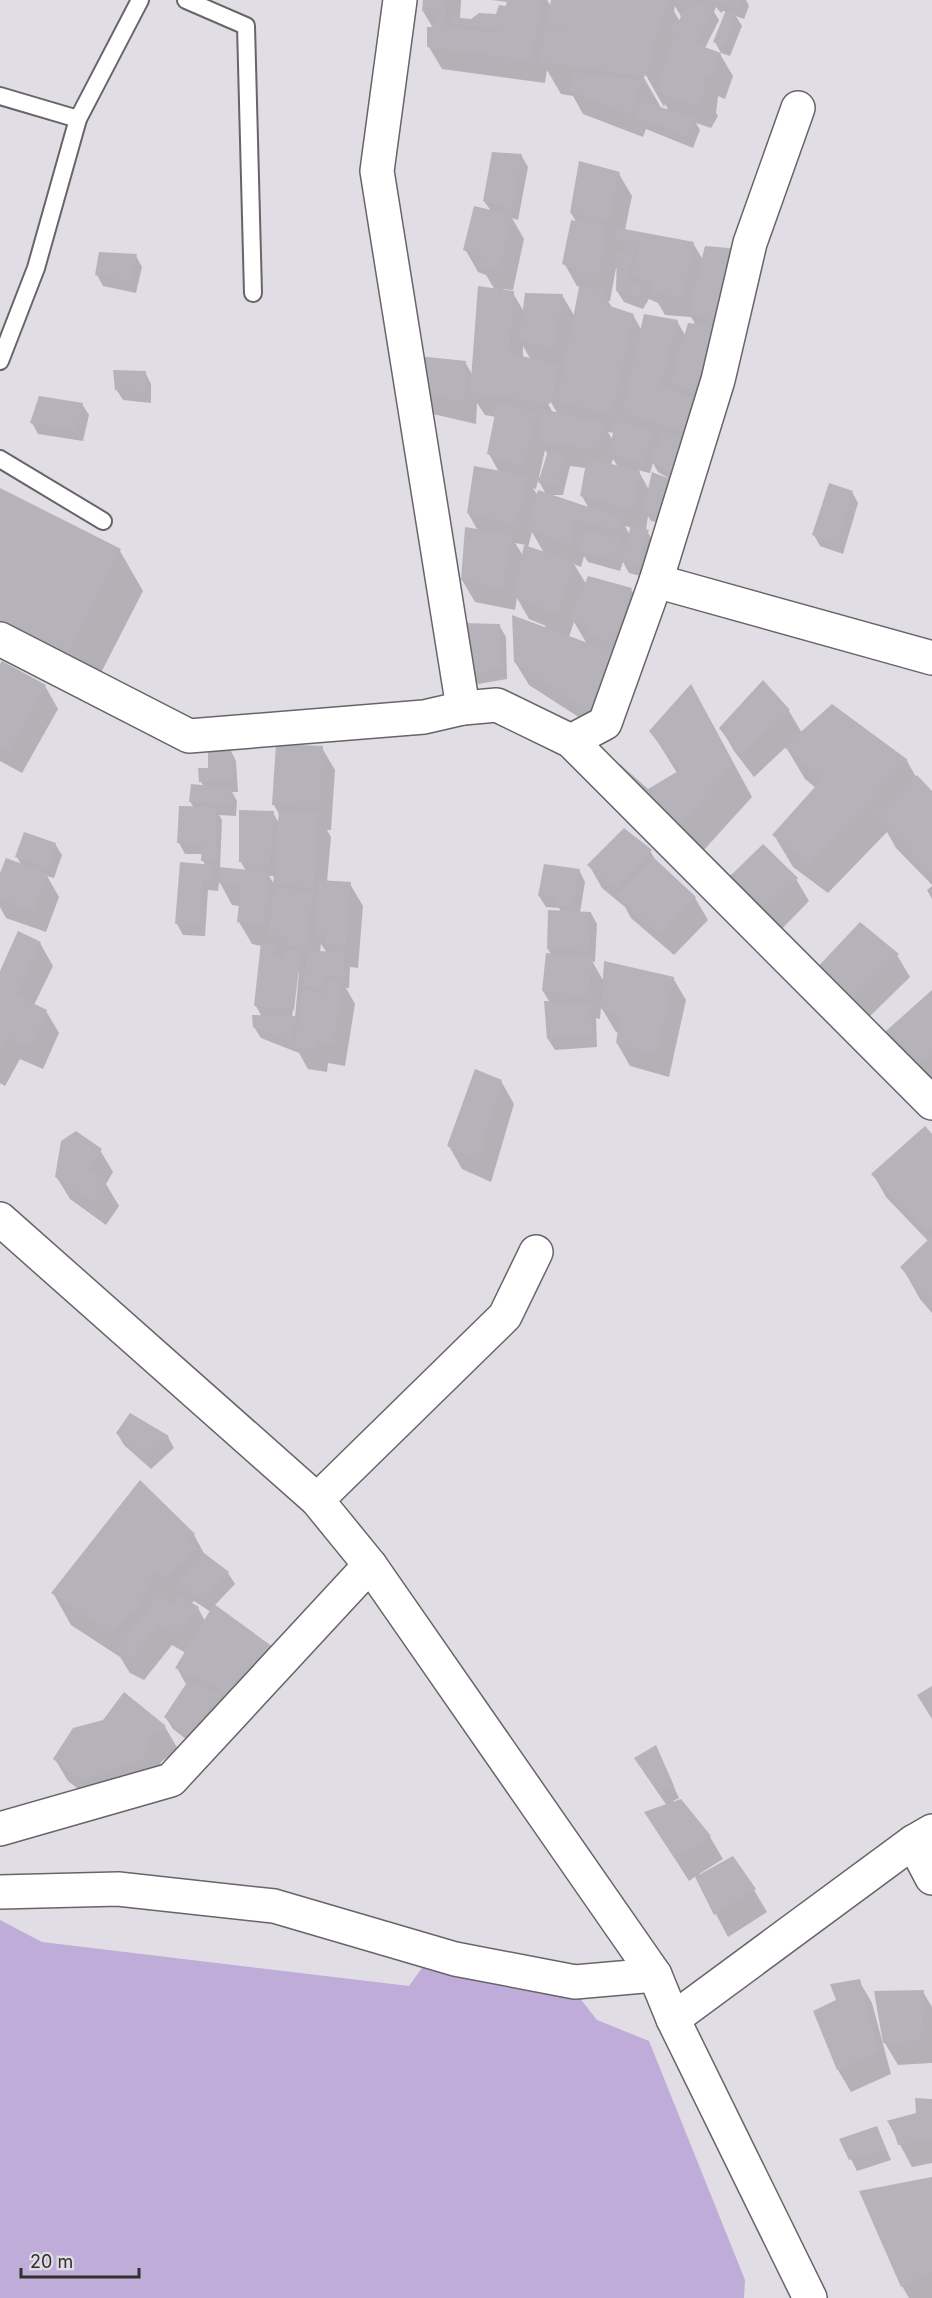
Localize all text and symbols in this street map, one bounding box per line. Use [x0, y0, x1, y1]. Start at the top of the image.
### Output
scale bar [21, 2241, 140, 2279]
text: 20 m [30, 2251, 73, 2272]

